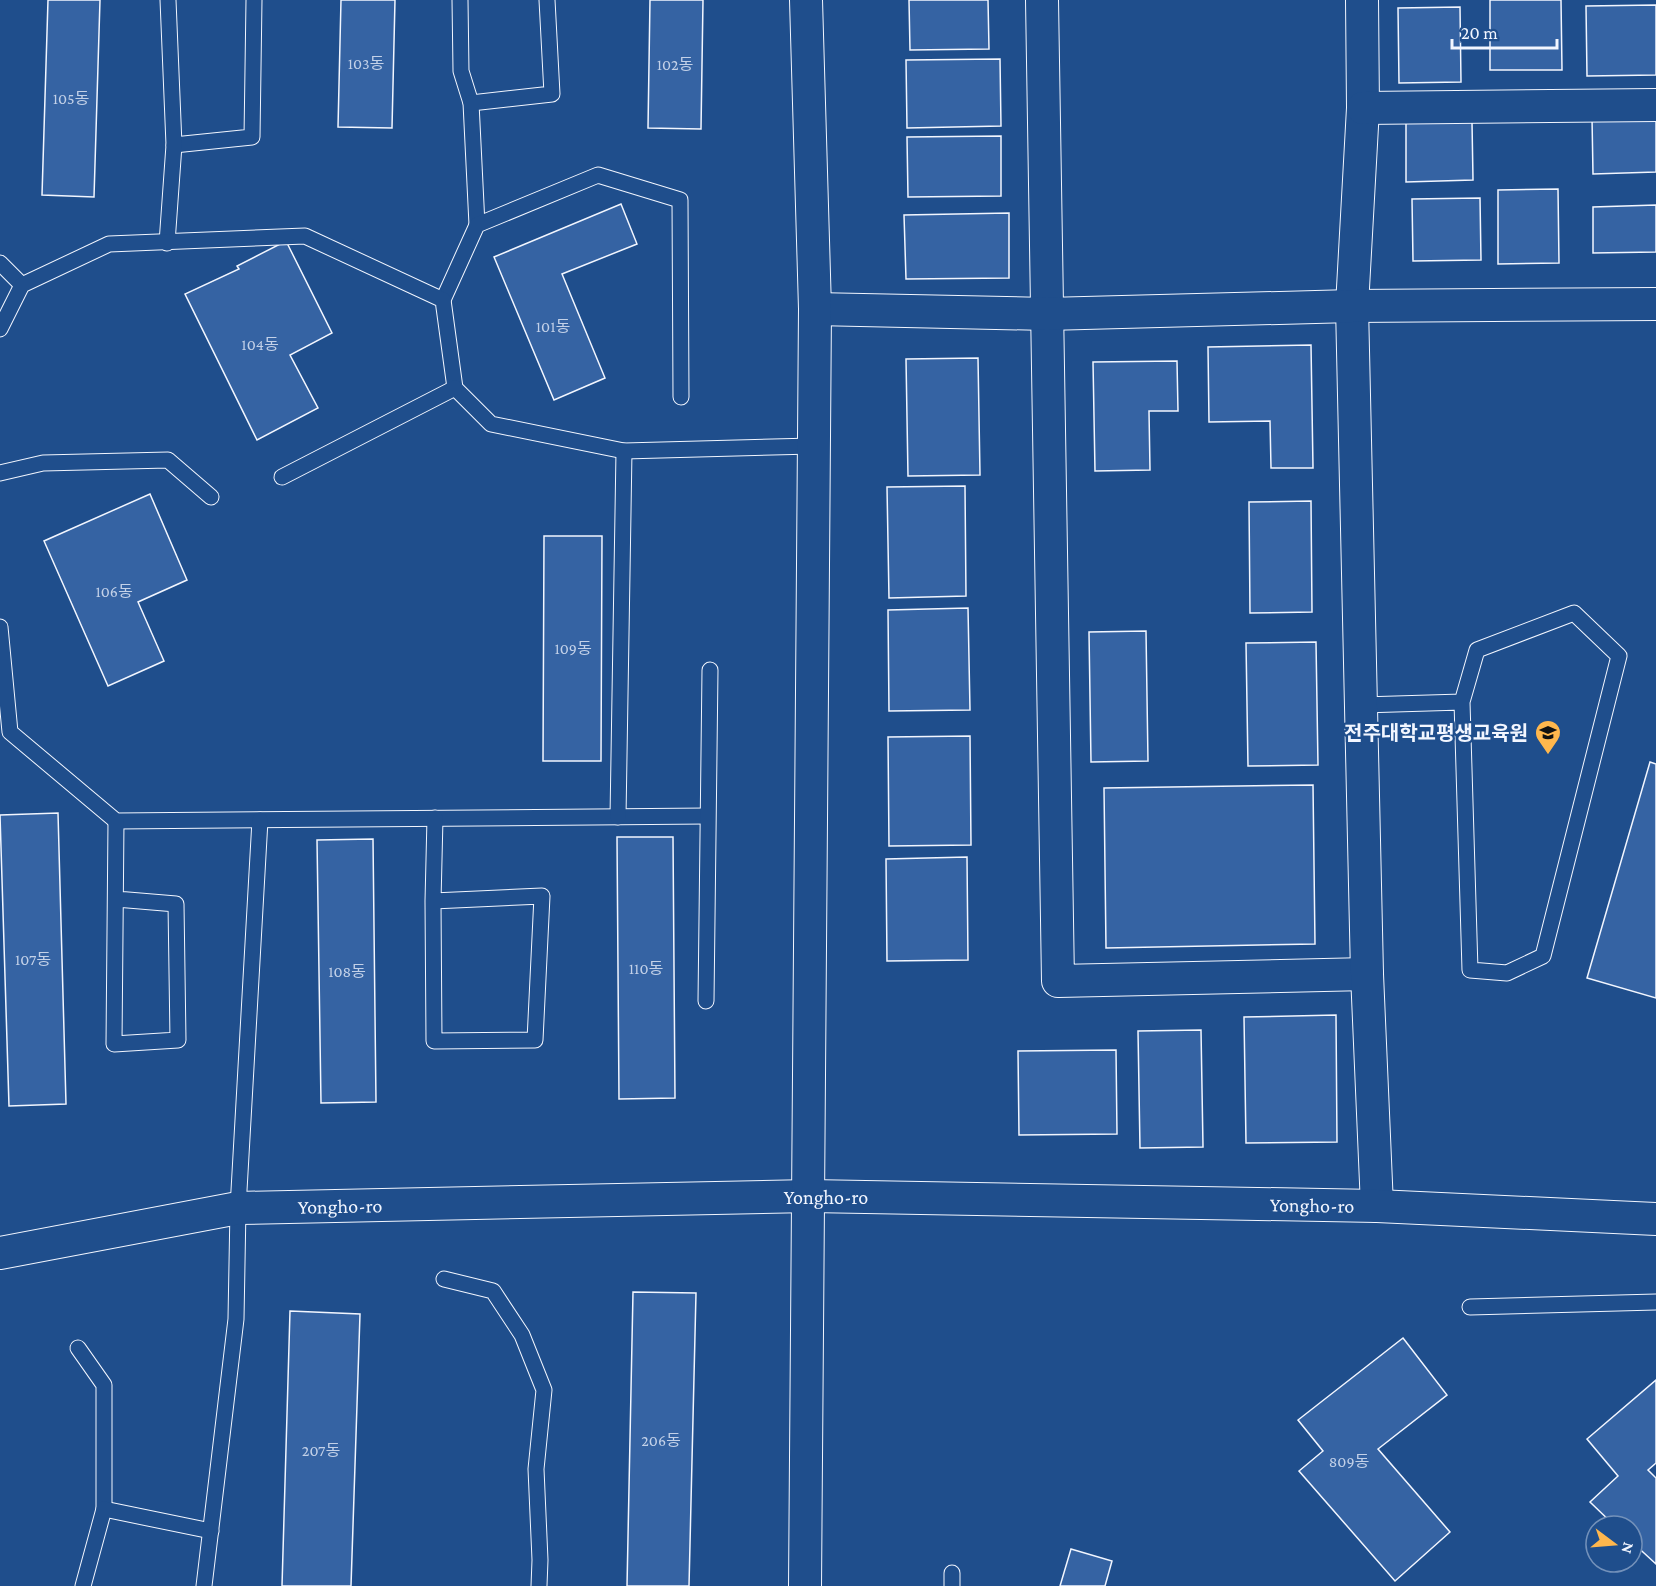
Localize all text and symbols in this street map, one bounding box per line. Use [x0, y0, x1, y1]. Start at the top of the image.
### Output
scale bar [1452, 12, 1557, 50]
text: 20 m [1461, 23, 1498, 43]
house number: 103동 [348, 55, 385, 72]
house number: 102동 [657, 56, 694, 73]
house number: 105동 [53, 90, 90, 107]
house number: 101동 [536, 318, 570, 335]
house number: 104동 [241, 336, 279, 353]
house number: 106동 [95, 583, 133, 600]
house number: 109동 [554, 640, 592, 657]
school or university icon: 전주대학교평생교육원 [1533, 718, 1563, 756]
place label: 전주대학교평생교육원 [1344, 722, 1528, 744]
house number: 107동 [15, 951, 51, 968]
house number: 110동 [629, 960, 663, 977]
house number: 108동 [328, 963, 366, 980]
street label: Yongho-ro [784, 1186, 868, 1209]
street label: Yongho-ro [1270, 1193, 1354, 1218]
street label: Yongho-ro [298, 1194, 382, 1219]
house number: 206동 [641, 1432, 681, 1449]
house number: 207동 [302, 1442, 340, 1459]
house number: 809동 [1329, 1453, 1370, 1470]
north arrow [1584, 1514, 1644, 1574]
text: N [1618, 1540, 1638, 1556]

